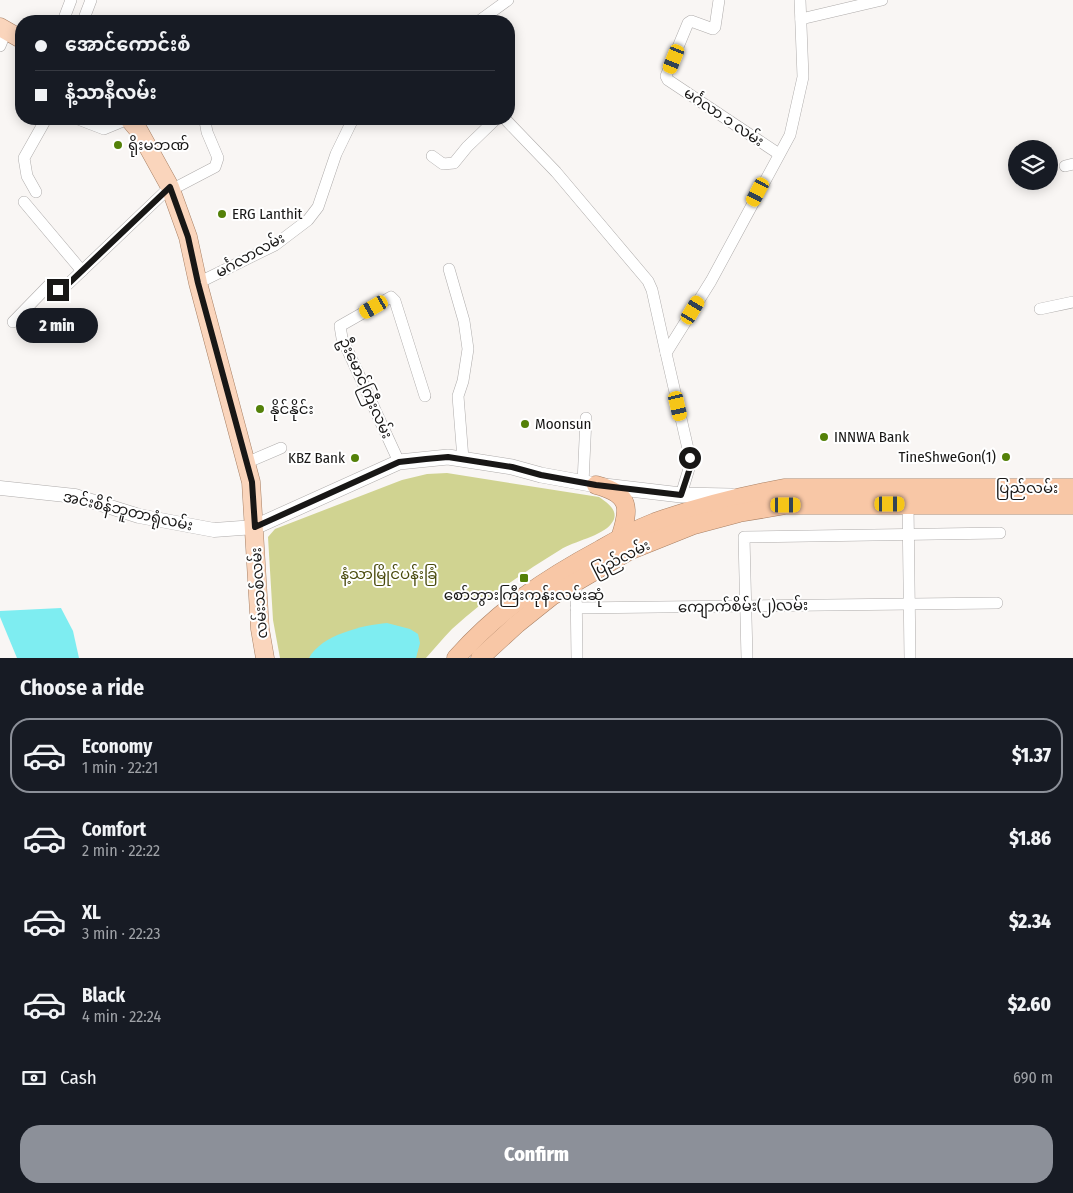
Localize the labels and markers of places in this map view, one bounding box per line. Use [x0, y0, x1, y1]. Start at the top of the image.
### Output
place label: ရိုးမဘဏ် [128, 135, 189, 157]
marker: ရိုးမဘဏ် [112, 139, 124, 151]
place label: ERG Lanthit [232, 205, 303, 223]
marker: ERG Lanthit [216, 208, 228, 220]
place label: နိုင်နိုင်း [270, 399, 314, 421]
marker: နိုင်နိုင်း [254, 403, 266, 415]
place label: Moonsun [535, 415, 592, 433]
marker: Moonsun [519, 418, 531, 430]
place label: INNWA Bank [834, 428, 909, 446]
marker: INNWA Bank [818, 431, 830, 443]
place label: TineShweGon(1) [899, 448, 996, 466]
place label: KBZ Bank [288, 449, 345, 467]
marker: TineShweGon(1) [1000, 451, 1012, 463]
marker: KBZ Bank [349, 452, 361, 464]
marker: စော်ဘွားကြီးကုန်းလမ်းဆုံ [518, 572, 530, 584]
place label: စော်ဘွားကြီးကုန်းလမ်းဆုံ [444, 585, 604, 607]

